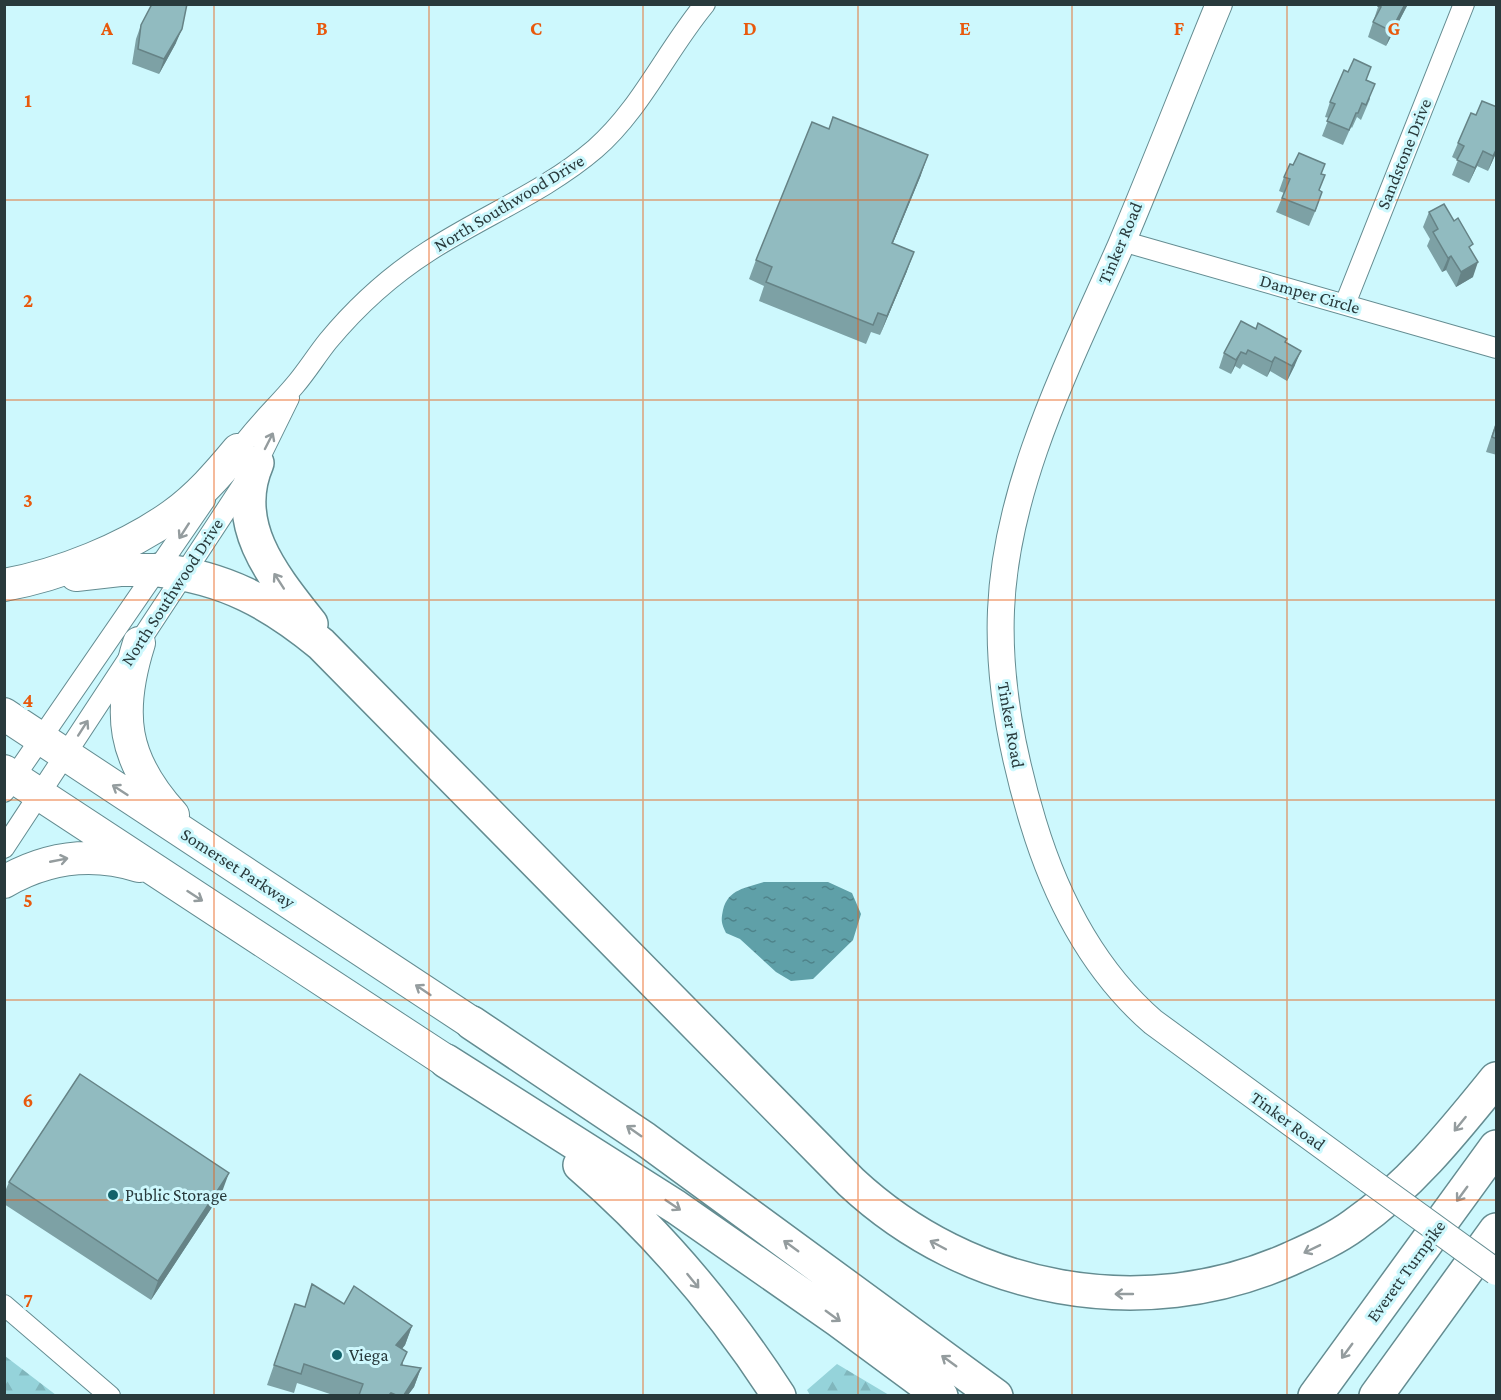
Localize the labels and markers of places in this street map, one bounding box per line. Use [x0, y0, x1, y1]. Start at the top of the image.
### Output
place label: Public Storage [125, 1185, 227, 1205]
marker: Public Storage [106, 1188, 120, 1202]
place label: Viega [349, 1345, 389, 1365]
marker: Viega [330, 1348, 344, 1362]

